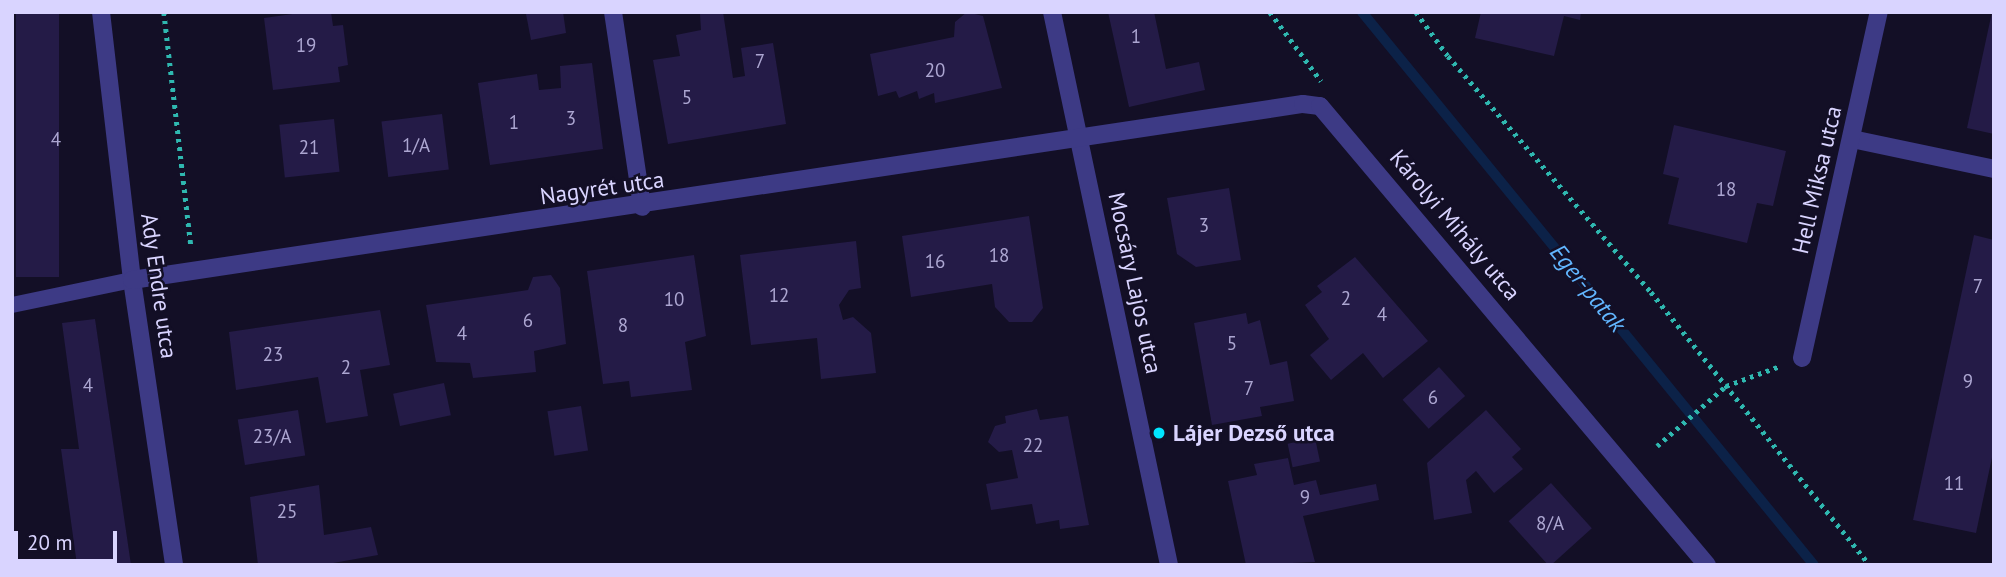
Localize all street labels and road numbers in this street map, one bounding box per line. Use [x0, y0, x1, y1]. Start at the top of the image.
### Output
street label: Hell Miksa utca [1787, 103, 1847, 257]
street label: Károlyi Mihály utca [1384, 144, 1526, 306]
street label: Nagyrét utca [538, 166, 666, 210]
street label: Mocsáry Lajos utca [1102, 189, 1168, 377]
street label: Ady Endre utca [135, 211, 183, 361]

